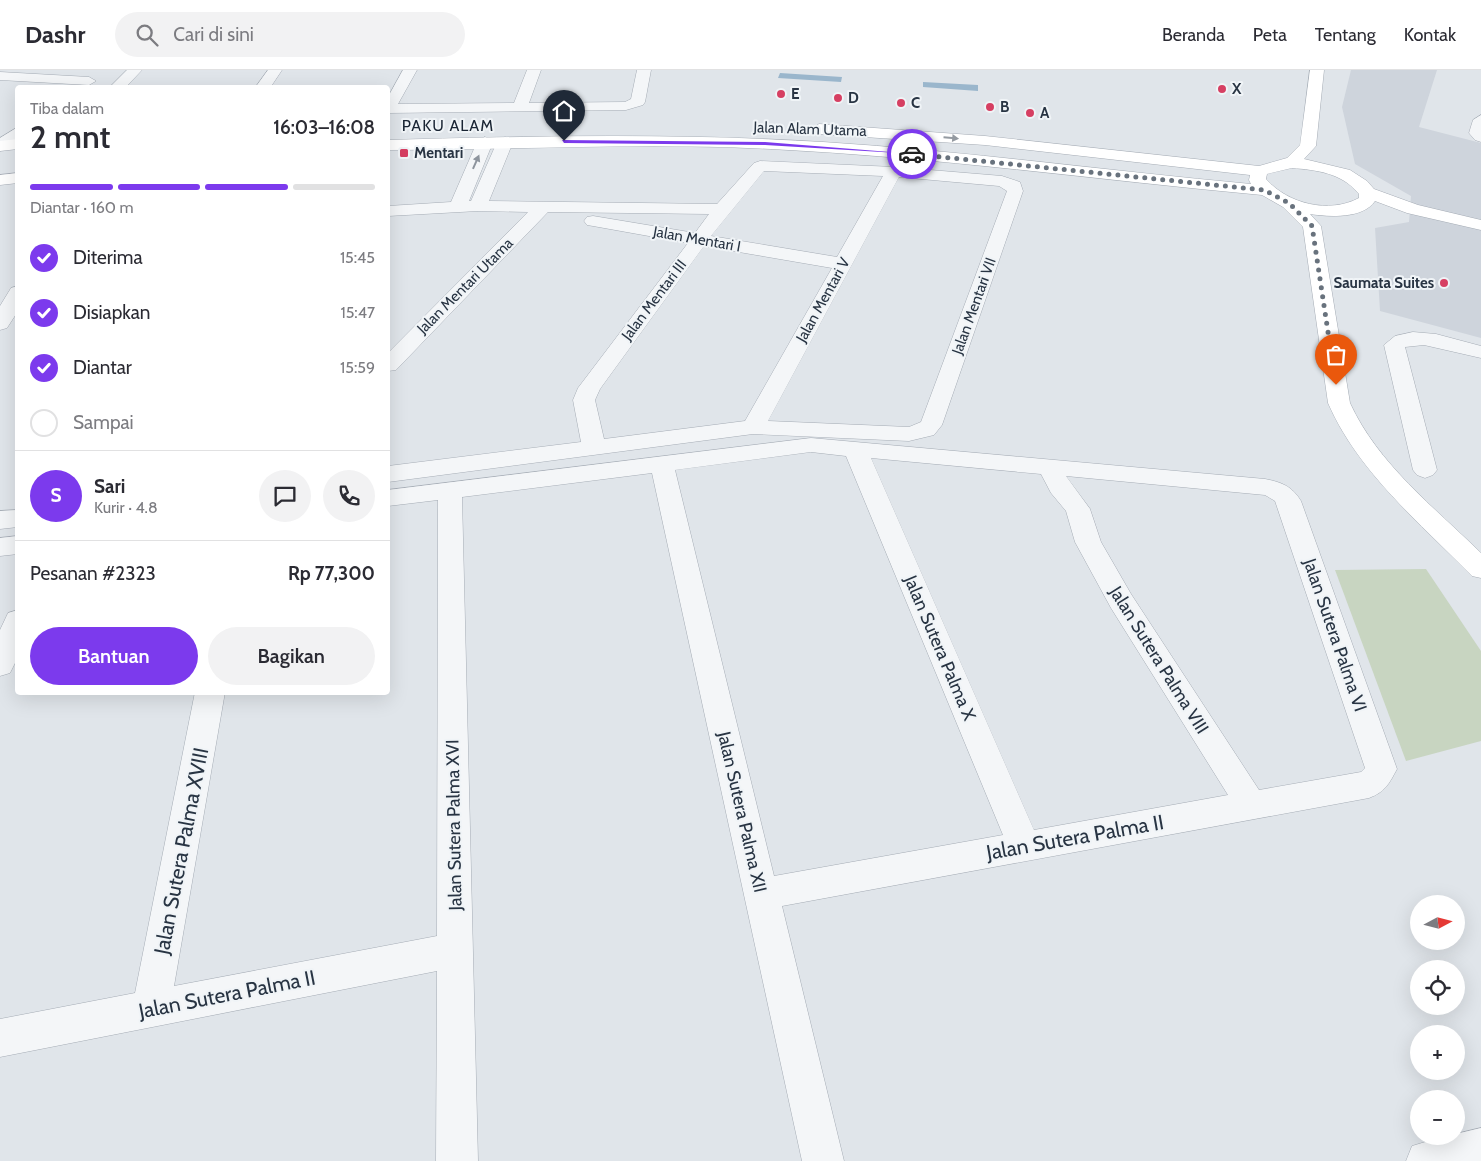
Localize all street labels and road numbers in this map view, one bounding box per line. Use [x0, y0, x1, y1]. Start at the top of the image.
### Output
street label: Jalan Alam Utama [752, 118, 868, 140]
street label: Jalan Mentari I [651, 222, 742, 256]
street label: Jalan Mentari Utama [413, 234, 517, 338]
street label: Jalan Mentari V [792, 254, 854, 346]
street label: Jalan Mentari VII [948, 255, 1000, 358]
street label: Jalan Mentari III [617, 256, 690, 345]
street label: Jalan Sutera Palma VI [1298, 555, 1371, 714]
street label: Jalan Sutera Palma X [899, 571, 981, 724]
street label: Jalan Sutera Palma VIII [1104, 581, 1213, 738]
street label: Jalan Sutera Palma XII [713, 728, 771, 895]
street label: Jalan Sutera Palma XVI [442, 739, 467, 912]
street label: Jalan Sutera Palma XVIII [148, 745, 213, 958]
street label: Jalan Sutera Palma II [983, 809, 1166, 865]
street label: Jalan Sutera Palma II [135, 965, 318, 1024]

